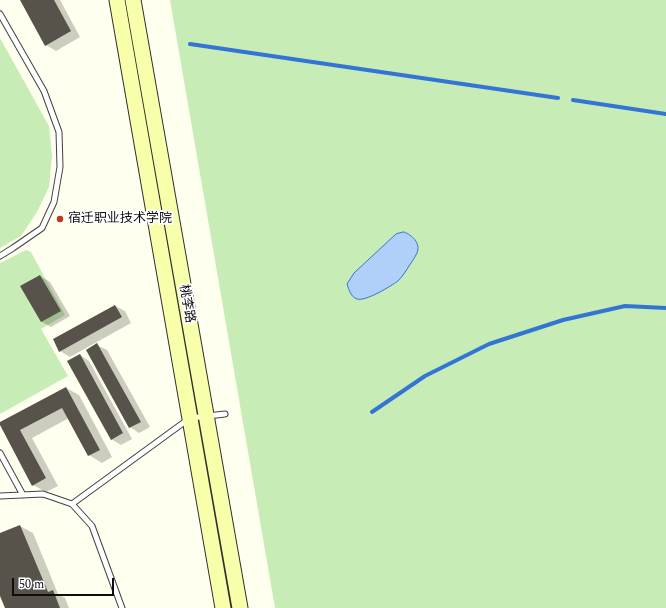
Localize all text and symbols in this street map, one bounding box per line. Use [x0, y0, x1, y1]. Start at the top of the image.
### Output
place label: 宿迁职业技术学院 [68, 211, 172, 227]
marker: 宿迁职业技术学院 [55, 214, 65, 224]
street label: 桃李路 [175, 283, 197, 325]
scale bar [14, 570, 116, 596]
text: 50 m [19, 575, 44, 594]

